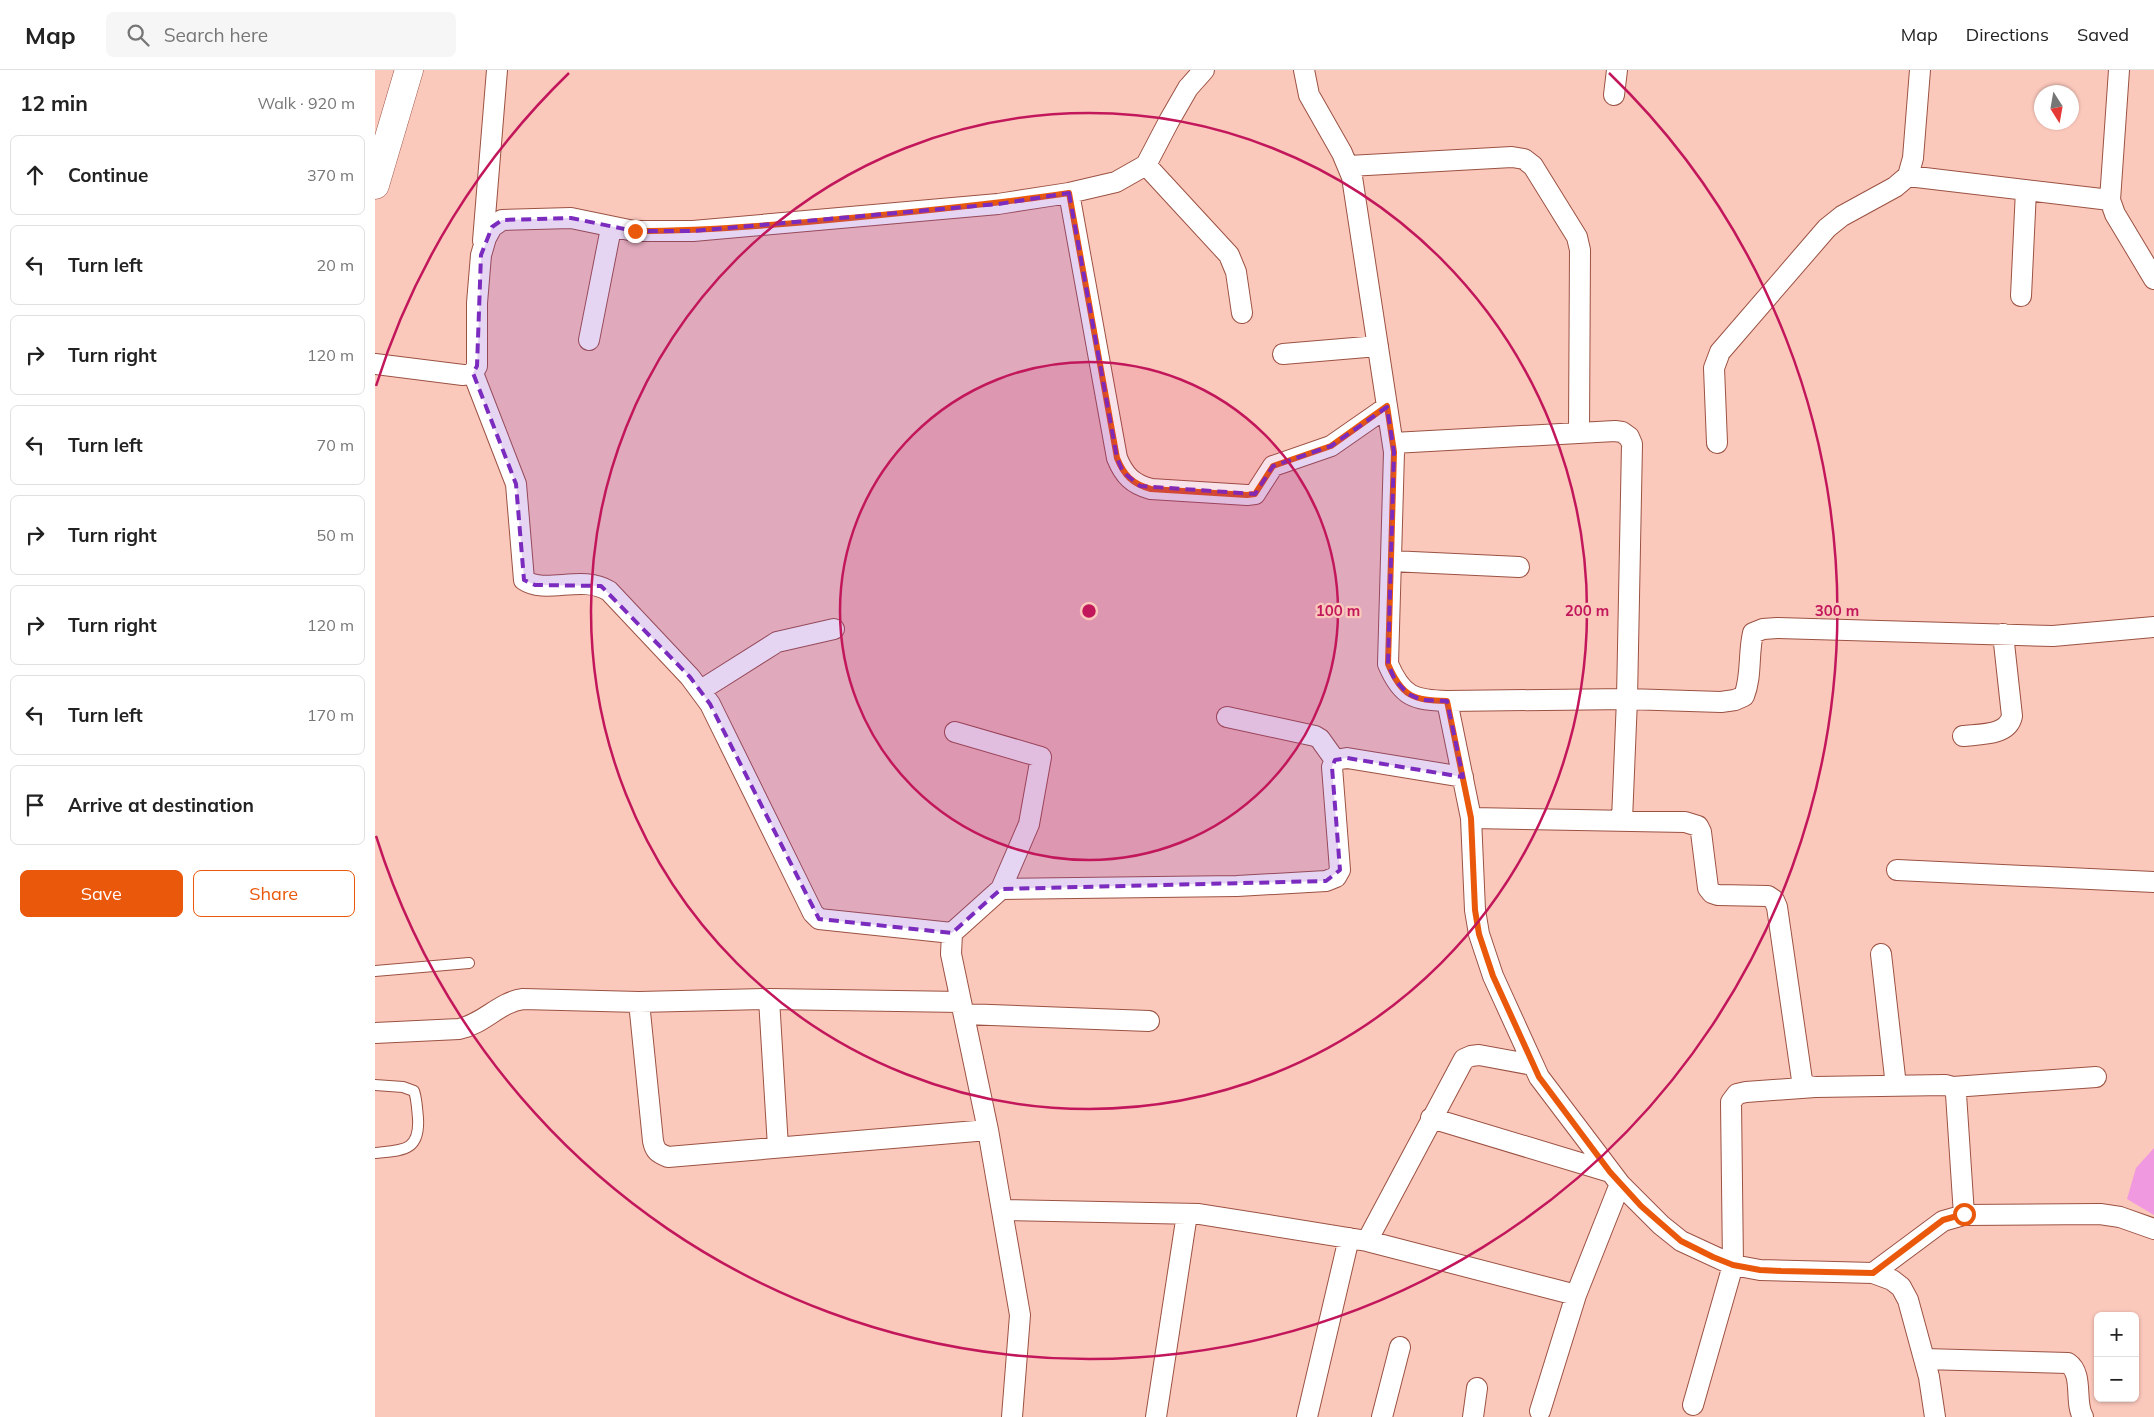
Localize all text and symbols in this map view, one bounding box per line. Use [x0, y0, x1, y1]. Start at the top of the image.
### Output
search box [106, 12, 456, 57]
text: Map [25, 20, 76, 50]
icon: search [124, 21, 152, 49]
text: Search here [164, 23, 268, 47]
text: Map [1901, 23, 1938, 46]
text: Directions [1966, 23, 2049, 46]
text: Saved [2077, 23, 2129, 46]
north arrow [2034, 85, 2079, 130]
text: 12 min [20, 90, 88, 116]
text: Walk · 920 m [257, 93, 355, 113]
icon: ahead [21, 161, 49, 189]
text: Continue [68, 163, 148, 187]
text: 370 m [307, 165, 354, 185]
route end [624, 220, 647, 243]
icon: left [21, 251, 49, 279]
text: Turn left [68, 253, 143, 277]
text: 20 m [317, 255, 354, 275]
icon: right [21, 341, 49, 369]
text: Turn right [68, 343, 157, 367]
text: 120 m [307, 345, 354, 365]
icon: left [21, 431, 49, 459]
text: Turn left [68, 433, 143, 457]
text: 70 m [317, 435, 354, 455]
icon: right [21, 521, 49, 549]
text: Turn right [68, 523, 157, 547]
text: 50 m [317, 525, 354, 545]
text: 100 m [1316, 601, 1360, 620]
text: 200 m [1565, 601, 1609, 620]
text: 300 m [1815, 601, 1859, 620]
centre of rings [1080, 602, 1098, 620]
icon: right [21, 611, 49, 639]
text: Turn right [68, 613, 157, 637]
text: 120 m [307, 615, 354, 635]
icon: left [21, 701, 49, 729]
text: Turn left [68, 703, 143, 727]
text: 170 m [307, 705, 354, 725]
icon: arrive [21, 791, 49, 819]
text: Arrive at destination [68, 793, 254, 817]
button: Save [20, 870, 183, 917]
button: Share [193, 870, 355, 917]
route start [1953, 1203, 1976, 1226]
map controls [2094, 1312, 2139, 1402]
button: + [2094, 1312, 2139, 1357]
button: − [2094, 1357, 2139, 1402]

